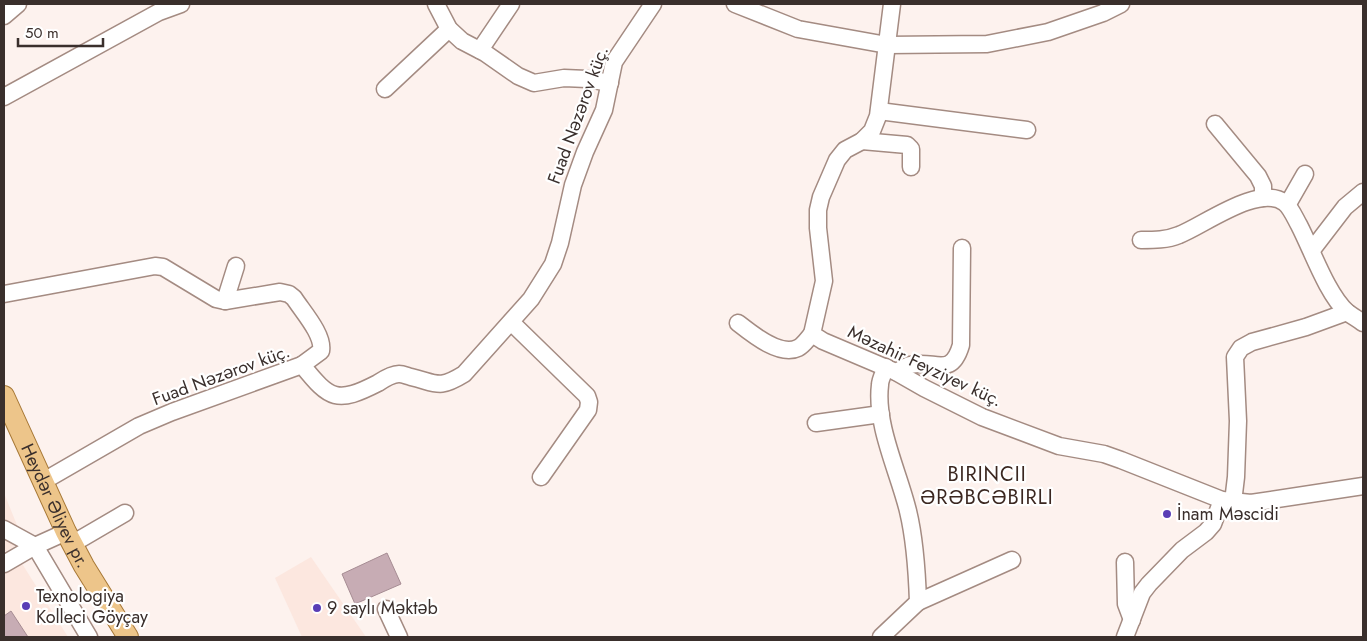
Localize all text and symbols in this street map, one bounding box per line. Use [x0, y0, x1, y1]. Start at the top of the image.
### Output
scale bar [18, 15, 102, 47]
text: 50 m [25, 22, 59, 44]
street label: Fuad Nəzərov küç. [541, 43, 615, 187]
street label: Məzahir Feyziyev küç. [844, 319, 1006, 413]
street label: Fuad Nəzərov küç. [149, 338, 293, 412]
street label: Heydər Əliyev pr. [14, 439, 96, 572]
district label: BIRINCII ƏRƏBCƏBIRLI [920, 460, 1054, 512]
place label: İnam Məscidi [1177, 501, 1279, 527]
marker: İnam Məscidi [1161, 508, 1173, 520]
place label: Texnologiya Kolleci Göyçay [36, 583, 148, 630]
place label: 9 saylı Məktəb [327, 595, 438, 621]
marker: Texnologiya Kolleci Göyçay [20, 600, 32, 612]
marker: 9 saylı Məktəb [311, 602, 323, 614]

